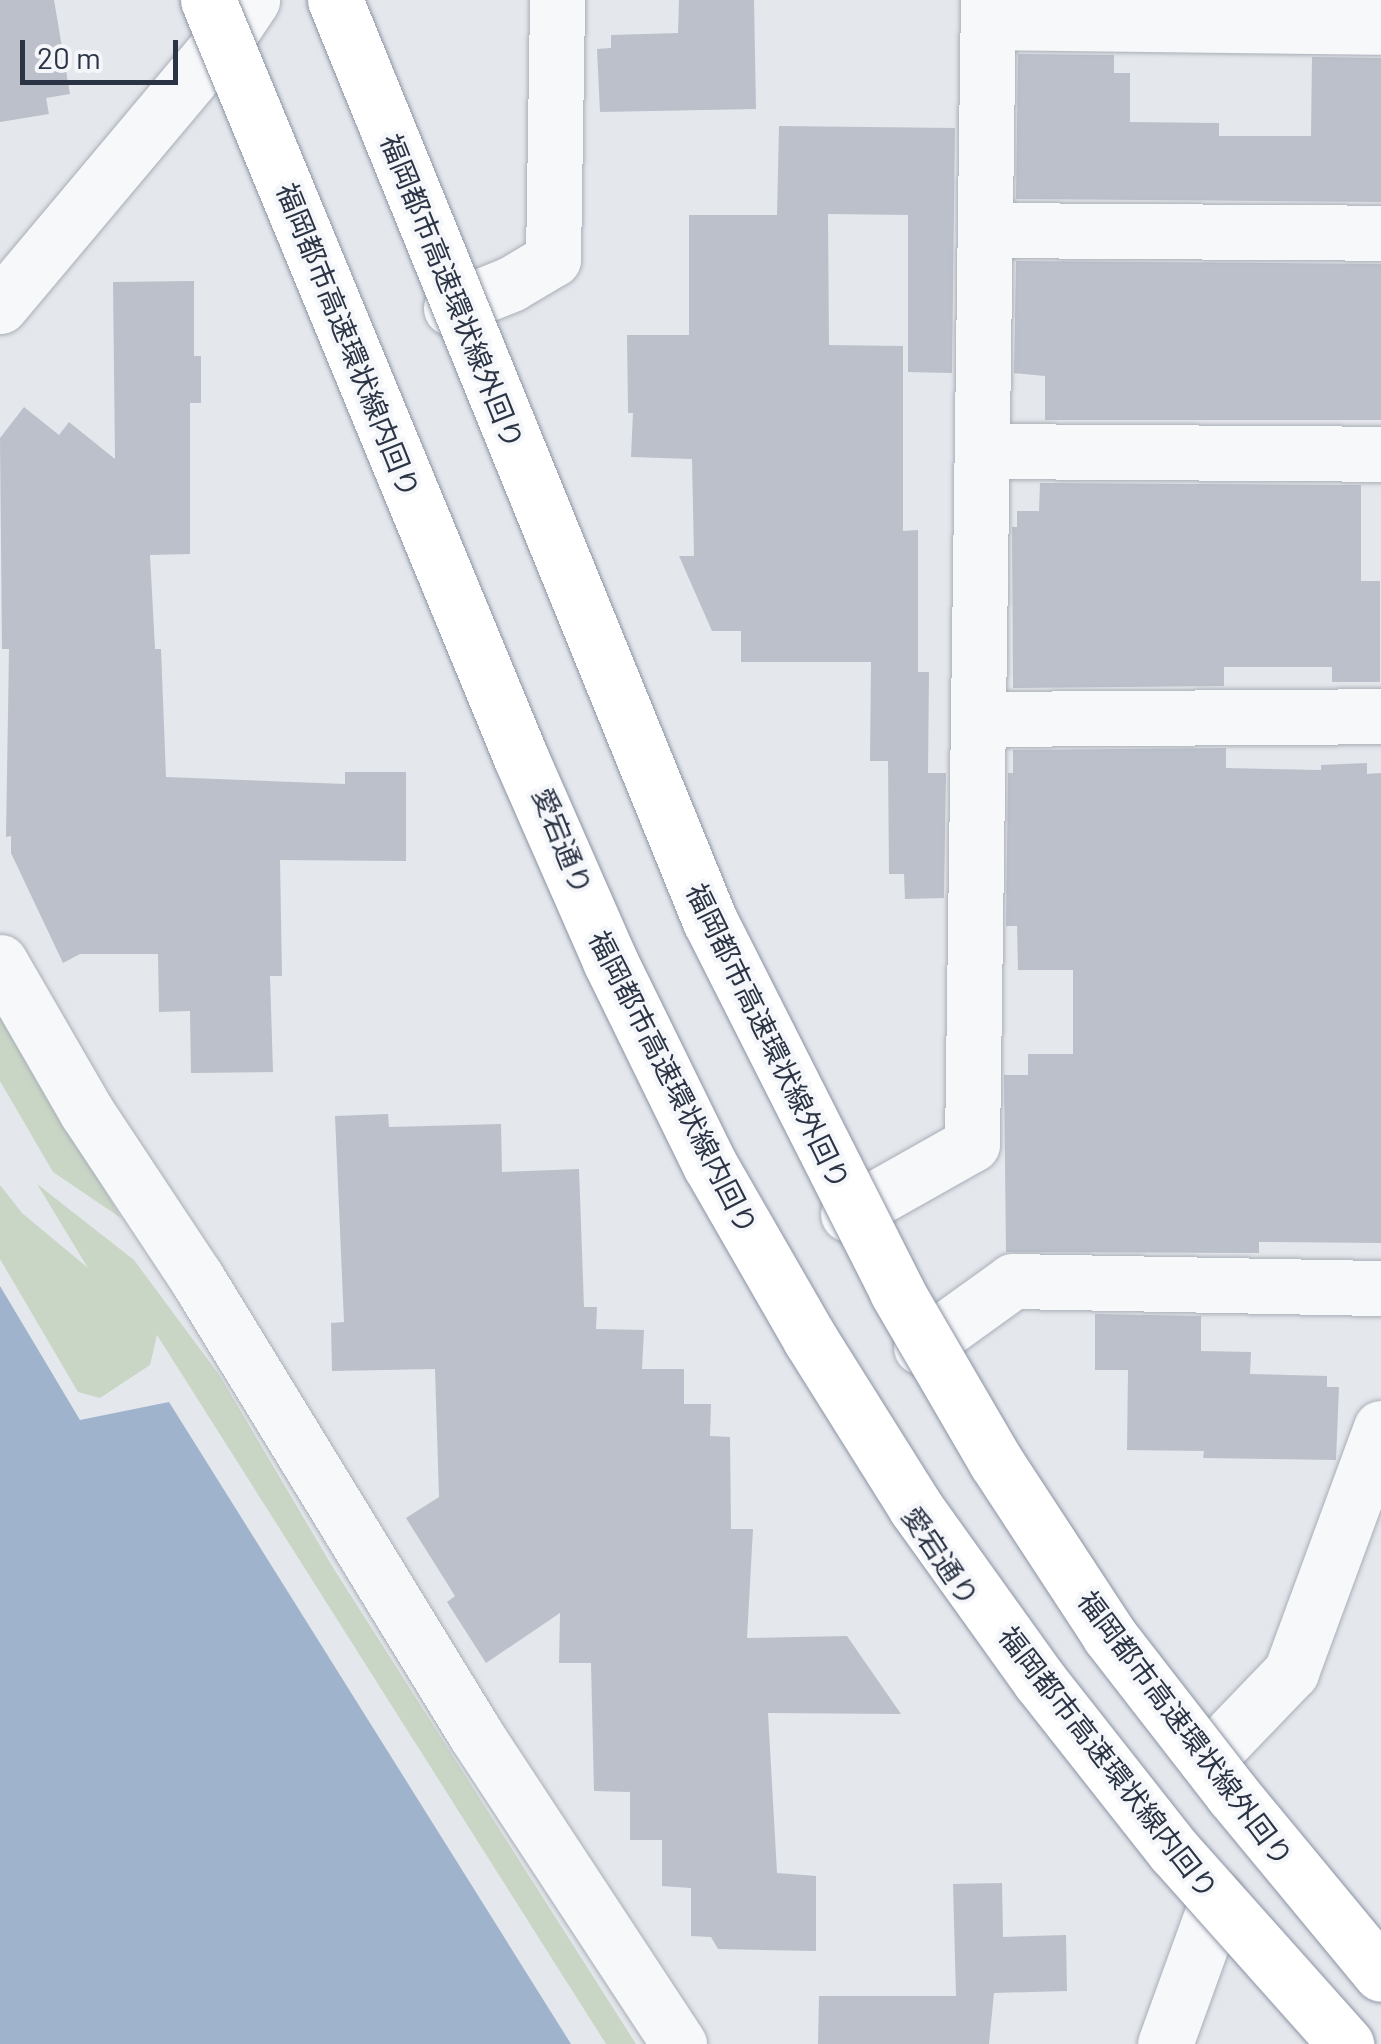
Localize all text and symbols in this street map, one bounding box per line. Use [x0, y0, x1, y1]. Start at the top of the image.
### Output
scale bar [25, 20, 182, 82]
text: 20 m [37, 39, 101, 75]
street label: 福岡都市高速環状線外回り [374, 129, 532, 453]
street label: 福岡都市高速環状線内回り [270, 178, 428, 502]
street label: 愛宕通り [526, 783, 600, 899]
street label: 福岡都市高速環状線外回り [680, 878, 858, 1194]
street label: 福岡都市高速環状線内回り [583, 925, 765, 1239]
street label: 愛宕通り [896, 1500, 986, 1612]
street label: 福岡都市高速環状線外回り [1071, 1584, 1301, 1872]
street label: 福岡都市高速環状線内回り [992, 1619, 1226, 1905]

